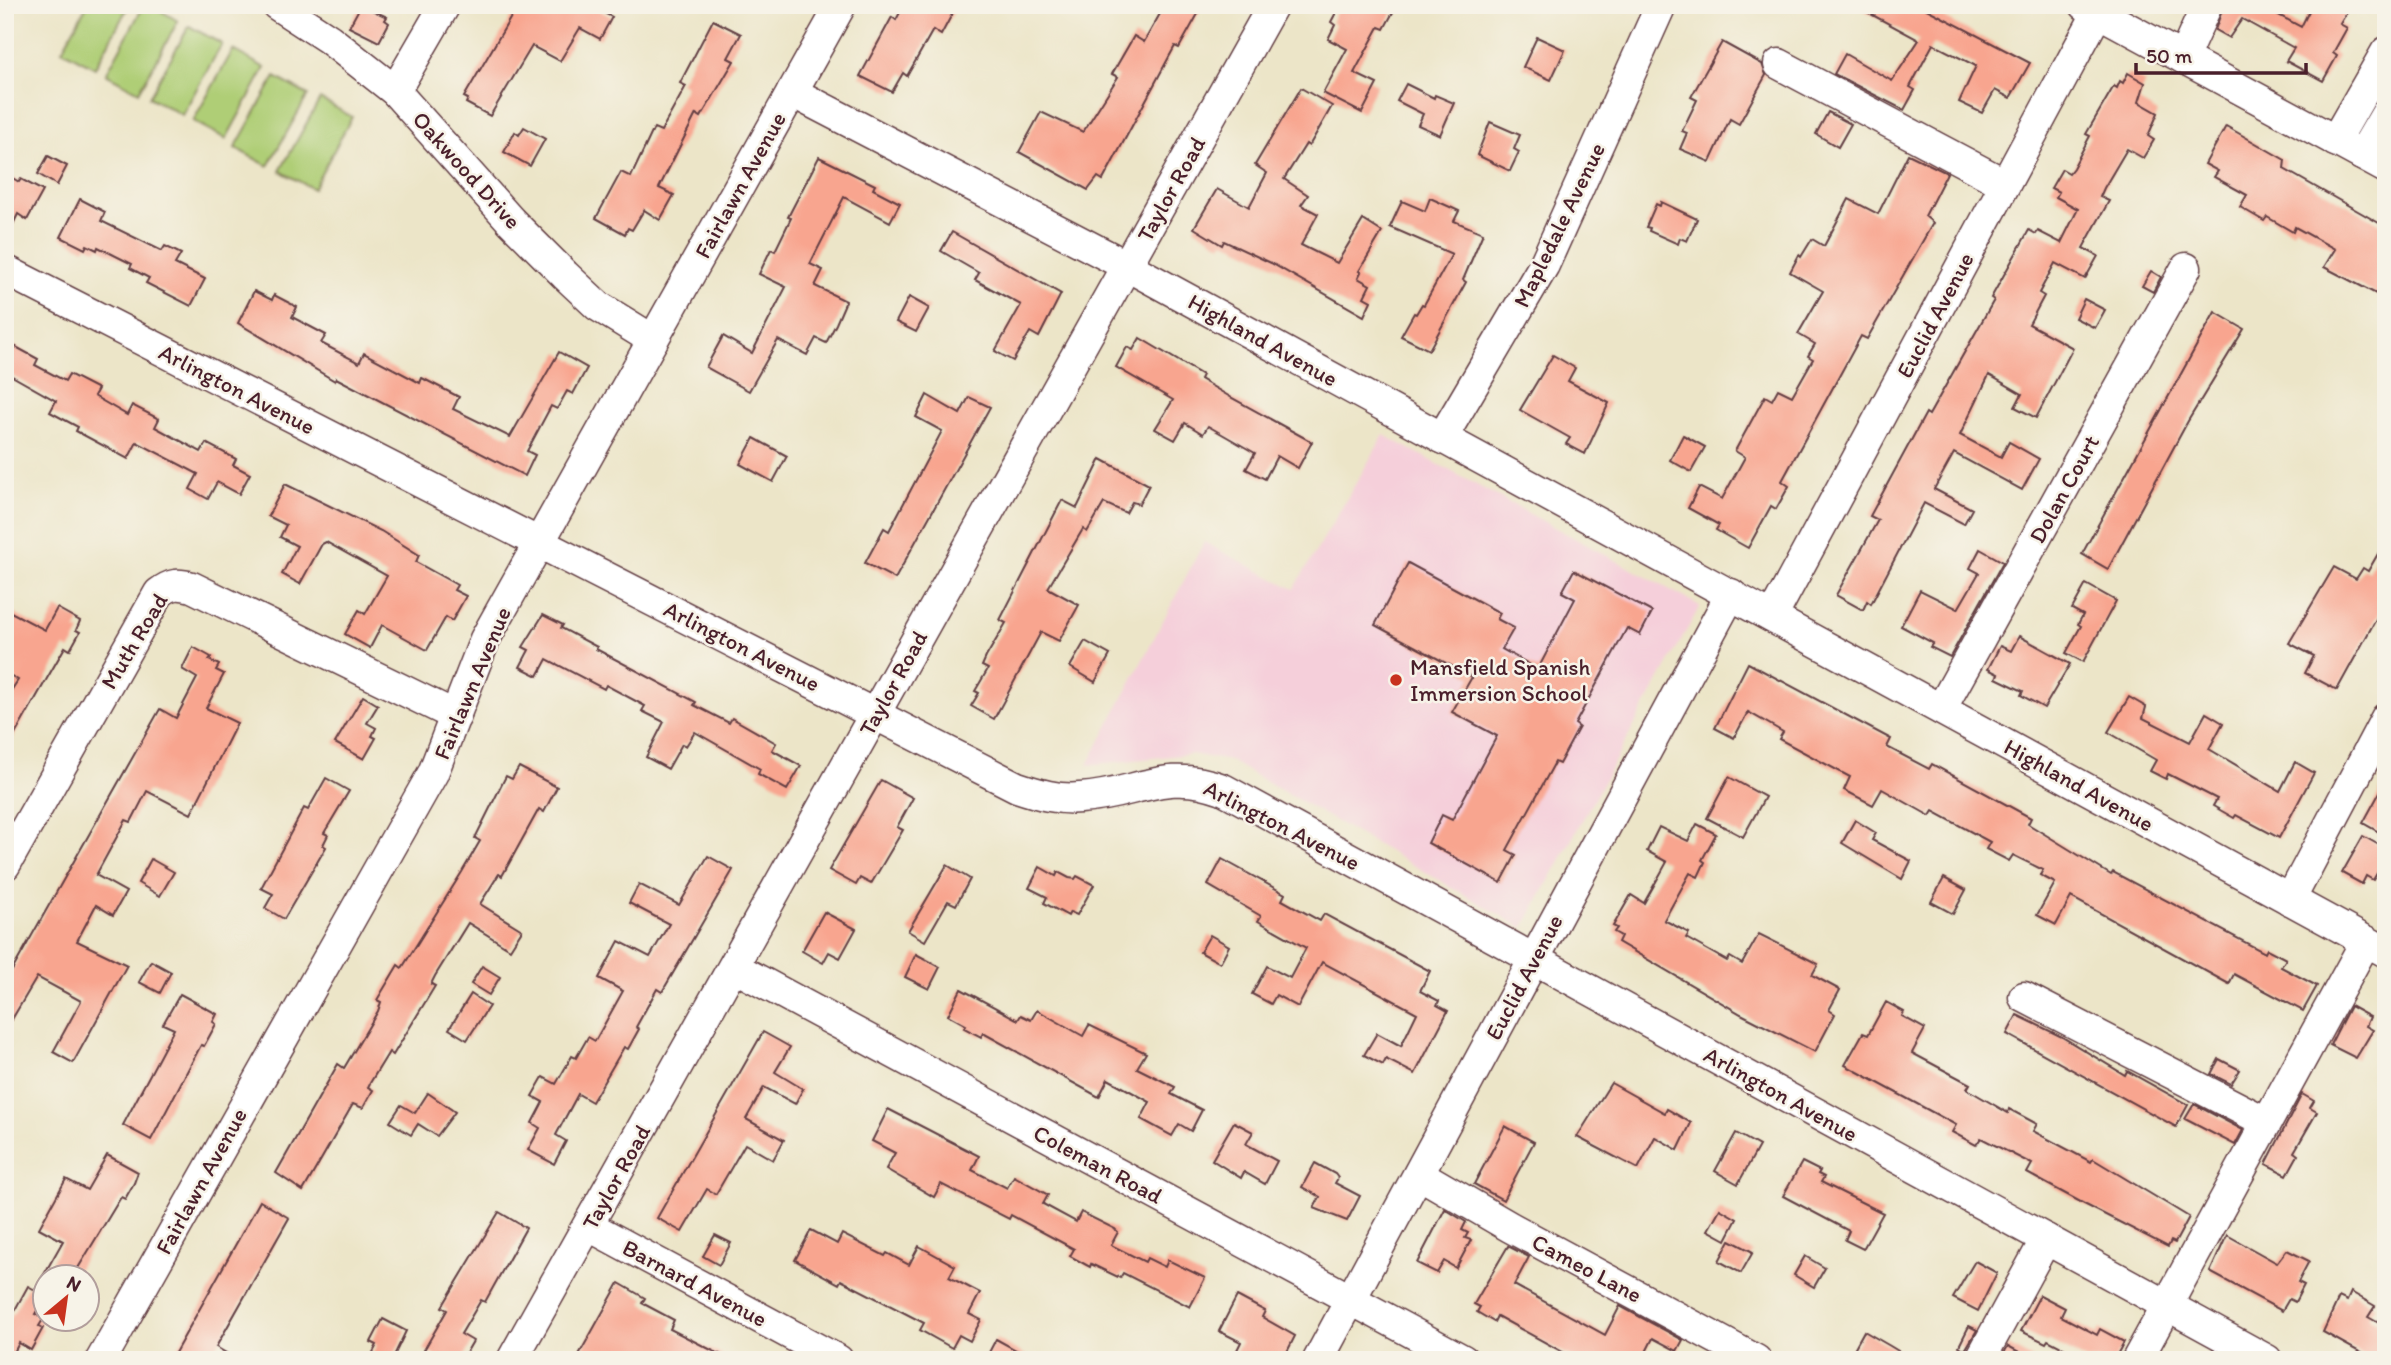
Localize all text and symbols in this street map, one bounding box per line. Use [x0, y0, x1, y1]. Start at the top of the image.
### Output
scale bar [2136, 32, 2305, 76]
text: 50 m [2146, 43, 2193, 68]
street label: Oakwood Drive [407, 105, 527, 235]
street label: Fairlawn Avenue [688, 107, 792, 263]
street label: Taylor Road [1131, 131, 1211, 246]
street label: Mapledale Avenue [1507, 138, 1611, 312]
street label: Euclid Avenue [1890, 247, 1980, 383]
street label: Highland Avenue [1183, 287, 1343, 393]
street label: Arlington Avenue [154, 338, 320, 440]
street label: Dolan Court [2023, 430, 2105, 548]
street label: Muth Road [95, 588, 174, 694]
street label: Arlington Avenue [659, 595, 825, 697]
street label: Fairlawn Avenue [427, 602, 517, 764]
street label: Taylor Road [853, 625, 933, 740]
place label: Mansfield Spanish Immersion School [1410, 653, 1591, 707]
marker: Mansfield Spanish Immersion School [1388, 672, 1404, 688]
street label: Highland Avenue [1999, 732, 2159, 838]
street label: Arlington Avenue [1199, 774, 1365, 876]
street label: Euclid Avenue [1479, 909, 1569, 1045]
street label: Arlington Avenue [1699, 1040, 1863, 1148]
street label: Fairlawn Avenue [149, 1103, 253, 1259]
street label: Coleman Road [1029, 1118, 1168, 1210]
street label: Taylor Road [576, 1119, 656, 1234]
street label: Cameo Lane [1527, 1227, 1647, 1309]
street label: Barnard Avenue [618, 1233, 772, 1333]
north arrow [32, 1264, 102, 1334]
text: N [63, 1270, 85, 1297]

